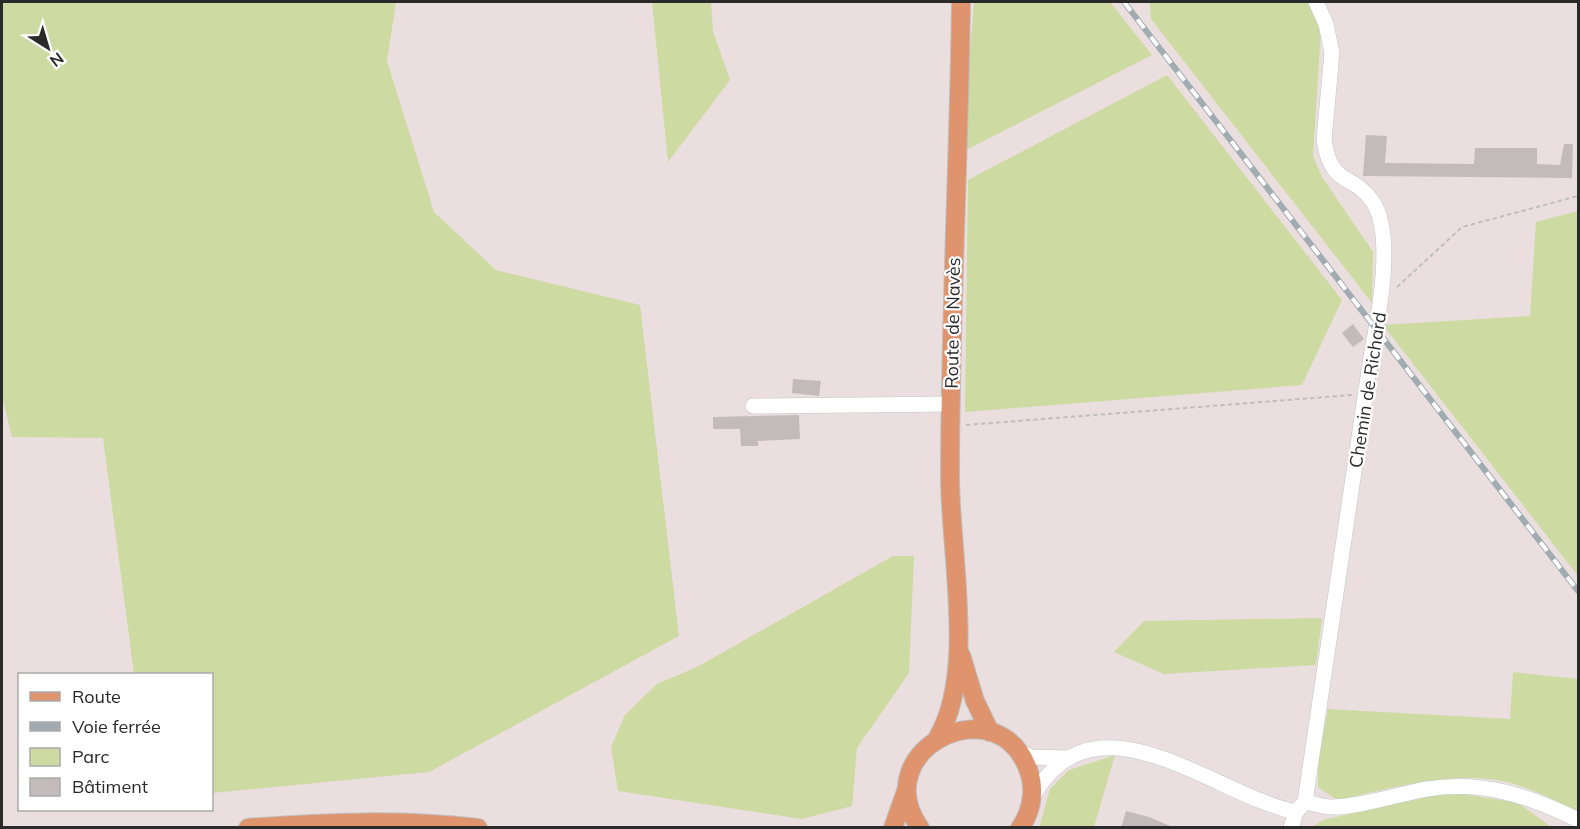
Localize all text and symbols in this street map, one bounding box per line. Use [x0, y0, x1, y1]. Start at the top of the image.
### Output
north arrow [18, 18, 78, 78]
text: N [46, 48, 68, 72]
street label: Route de Navès [940, 257, 965, 389]
street label: Chemin de Richard [1344, 310, 1391, 470]
legend [18, 673, 213, 811]
text: Route [72, 685, 121, 708]
text: Voie ferrée [72, 715, 161, 738]
text: Parc [72, 745, 110, 768]
text: Bâtiment [72, 775, 148, 798]

